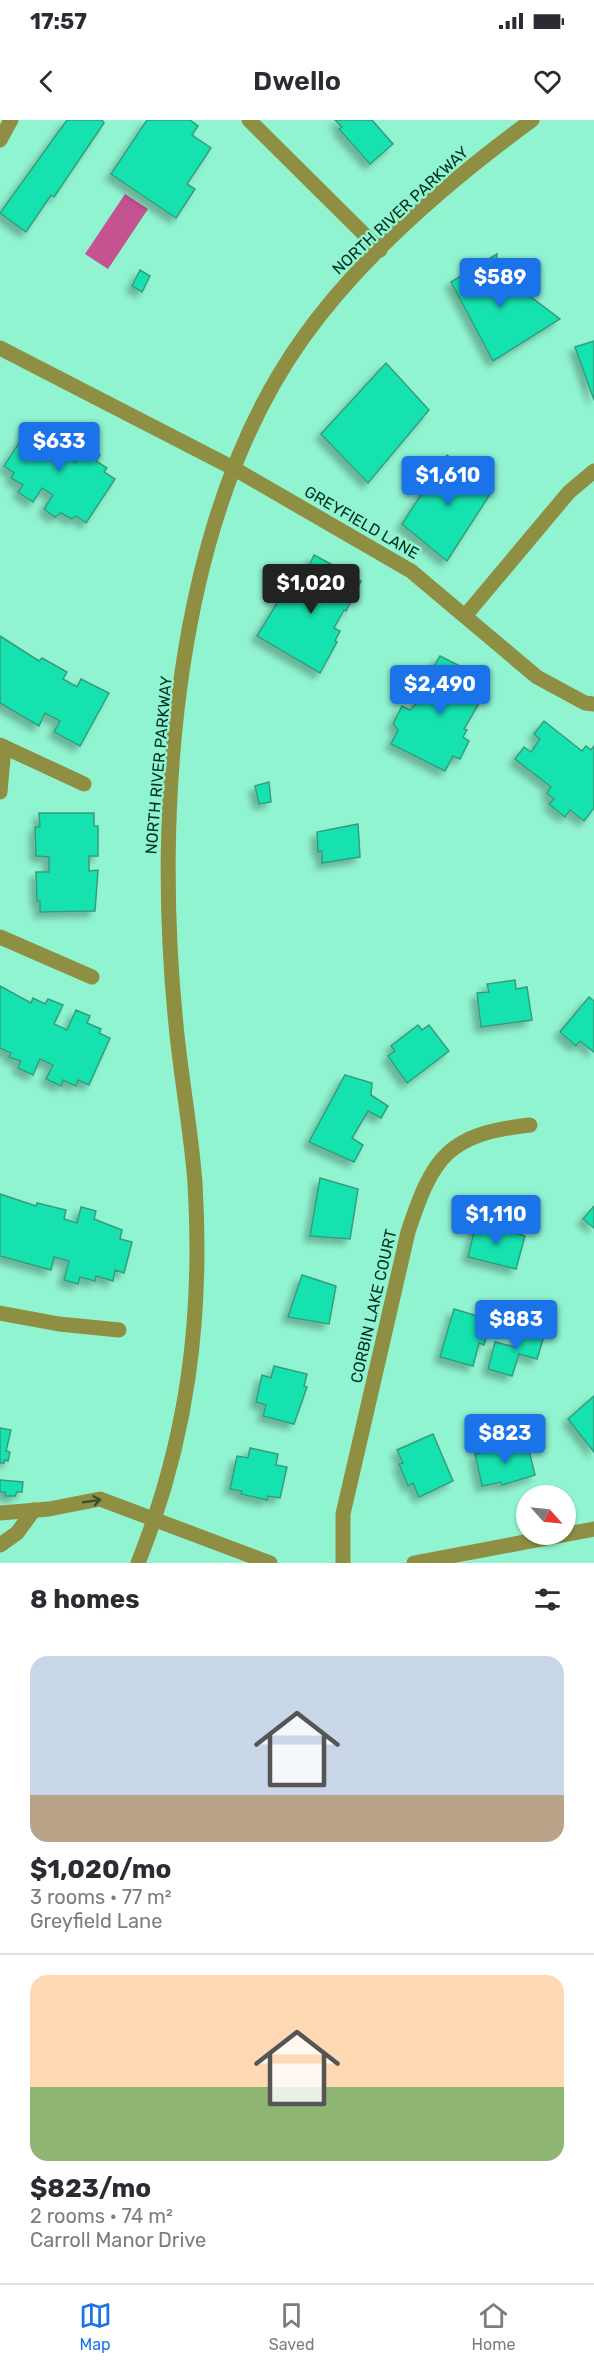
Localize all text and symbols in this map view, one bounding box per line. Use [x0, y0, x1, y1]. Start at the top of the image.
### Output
text: 17:57 [30, 8, 87, 35]
icon: back [30, 65, 63, 98]
text: Dwello [253, 65, 341, 97]
icon: heart [531, 65, 564, 98]
street label: NORTH RIVER PARKWAY [328, 142, 472, 278]
pin: $589 [464, 258, 536, 309]
text: $589 [474, 265, 526, 289]
pin: $633 [23, 422, 95, 473]
text: $633 [33, 429, 85, 453]
pin: $1,610 [399, 456, 497, 507]
text: $1,610 [416, 463, 480, 487]
street label: GREYFIELD LANE [301, 482, 423, 563]
pin: $1,020 [262, 564, 360, 615]
text: $1,020 [277, 571, 345, 595]
pin: $2,490 [391, 665, 489, 716]
text: $2,490 [404, 672, 476, 696]
street label: NORTH RIVER PARKWAY [141, 675, 176, 855]
pin: $1,110 [447, 1195, 545, 1246]
text: $1,110 [465, 1202, 527, 1226]
street label: CORBIN LAKE COURT [347, 1227, 400, 1385]
pin: $883 [480, 1300, 552, 1351]
text: $883 [489, 1307, 543, 1331]
pin: $823 [469, 1414, 541, 1465]
text: $823 [478, 1421, 532, 1445]
north arrow [516, 1485, 576, 1545]
map controls [516, 1485, 576, 1545]
one-way arrow [81, 1496, 101, 1507]
icon: filters [531, 1583, 564, 1616]
text: 8 homes [30, 1584, 140, 1615]
icon: home [243, 1695, 351, 1803]
text: $1,020/mo [30, 1854, 171, 1885]
text: 3 rooms · 77 m² [30, 1885, 172, 1909]
text: Greyfield Lane [30, 1909, 162, 1933]
icon: home [243, 2014, 351, 2122]
text: $823/mo [30, 2173, 151, 2204]
text: 2 rooms · 74 m² [30, 2204, 173, 2228]
text: Carroll Manor Drive [30, 2228, 206, 2252]
tab: Map [79, 2299, 112, 2354]
tab: Saved [269, 2299, 314, 2354]
tab: Home [472, 2299, 515, 2354]

